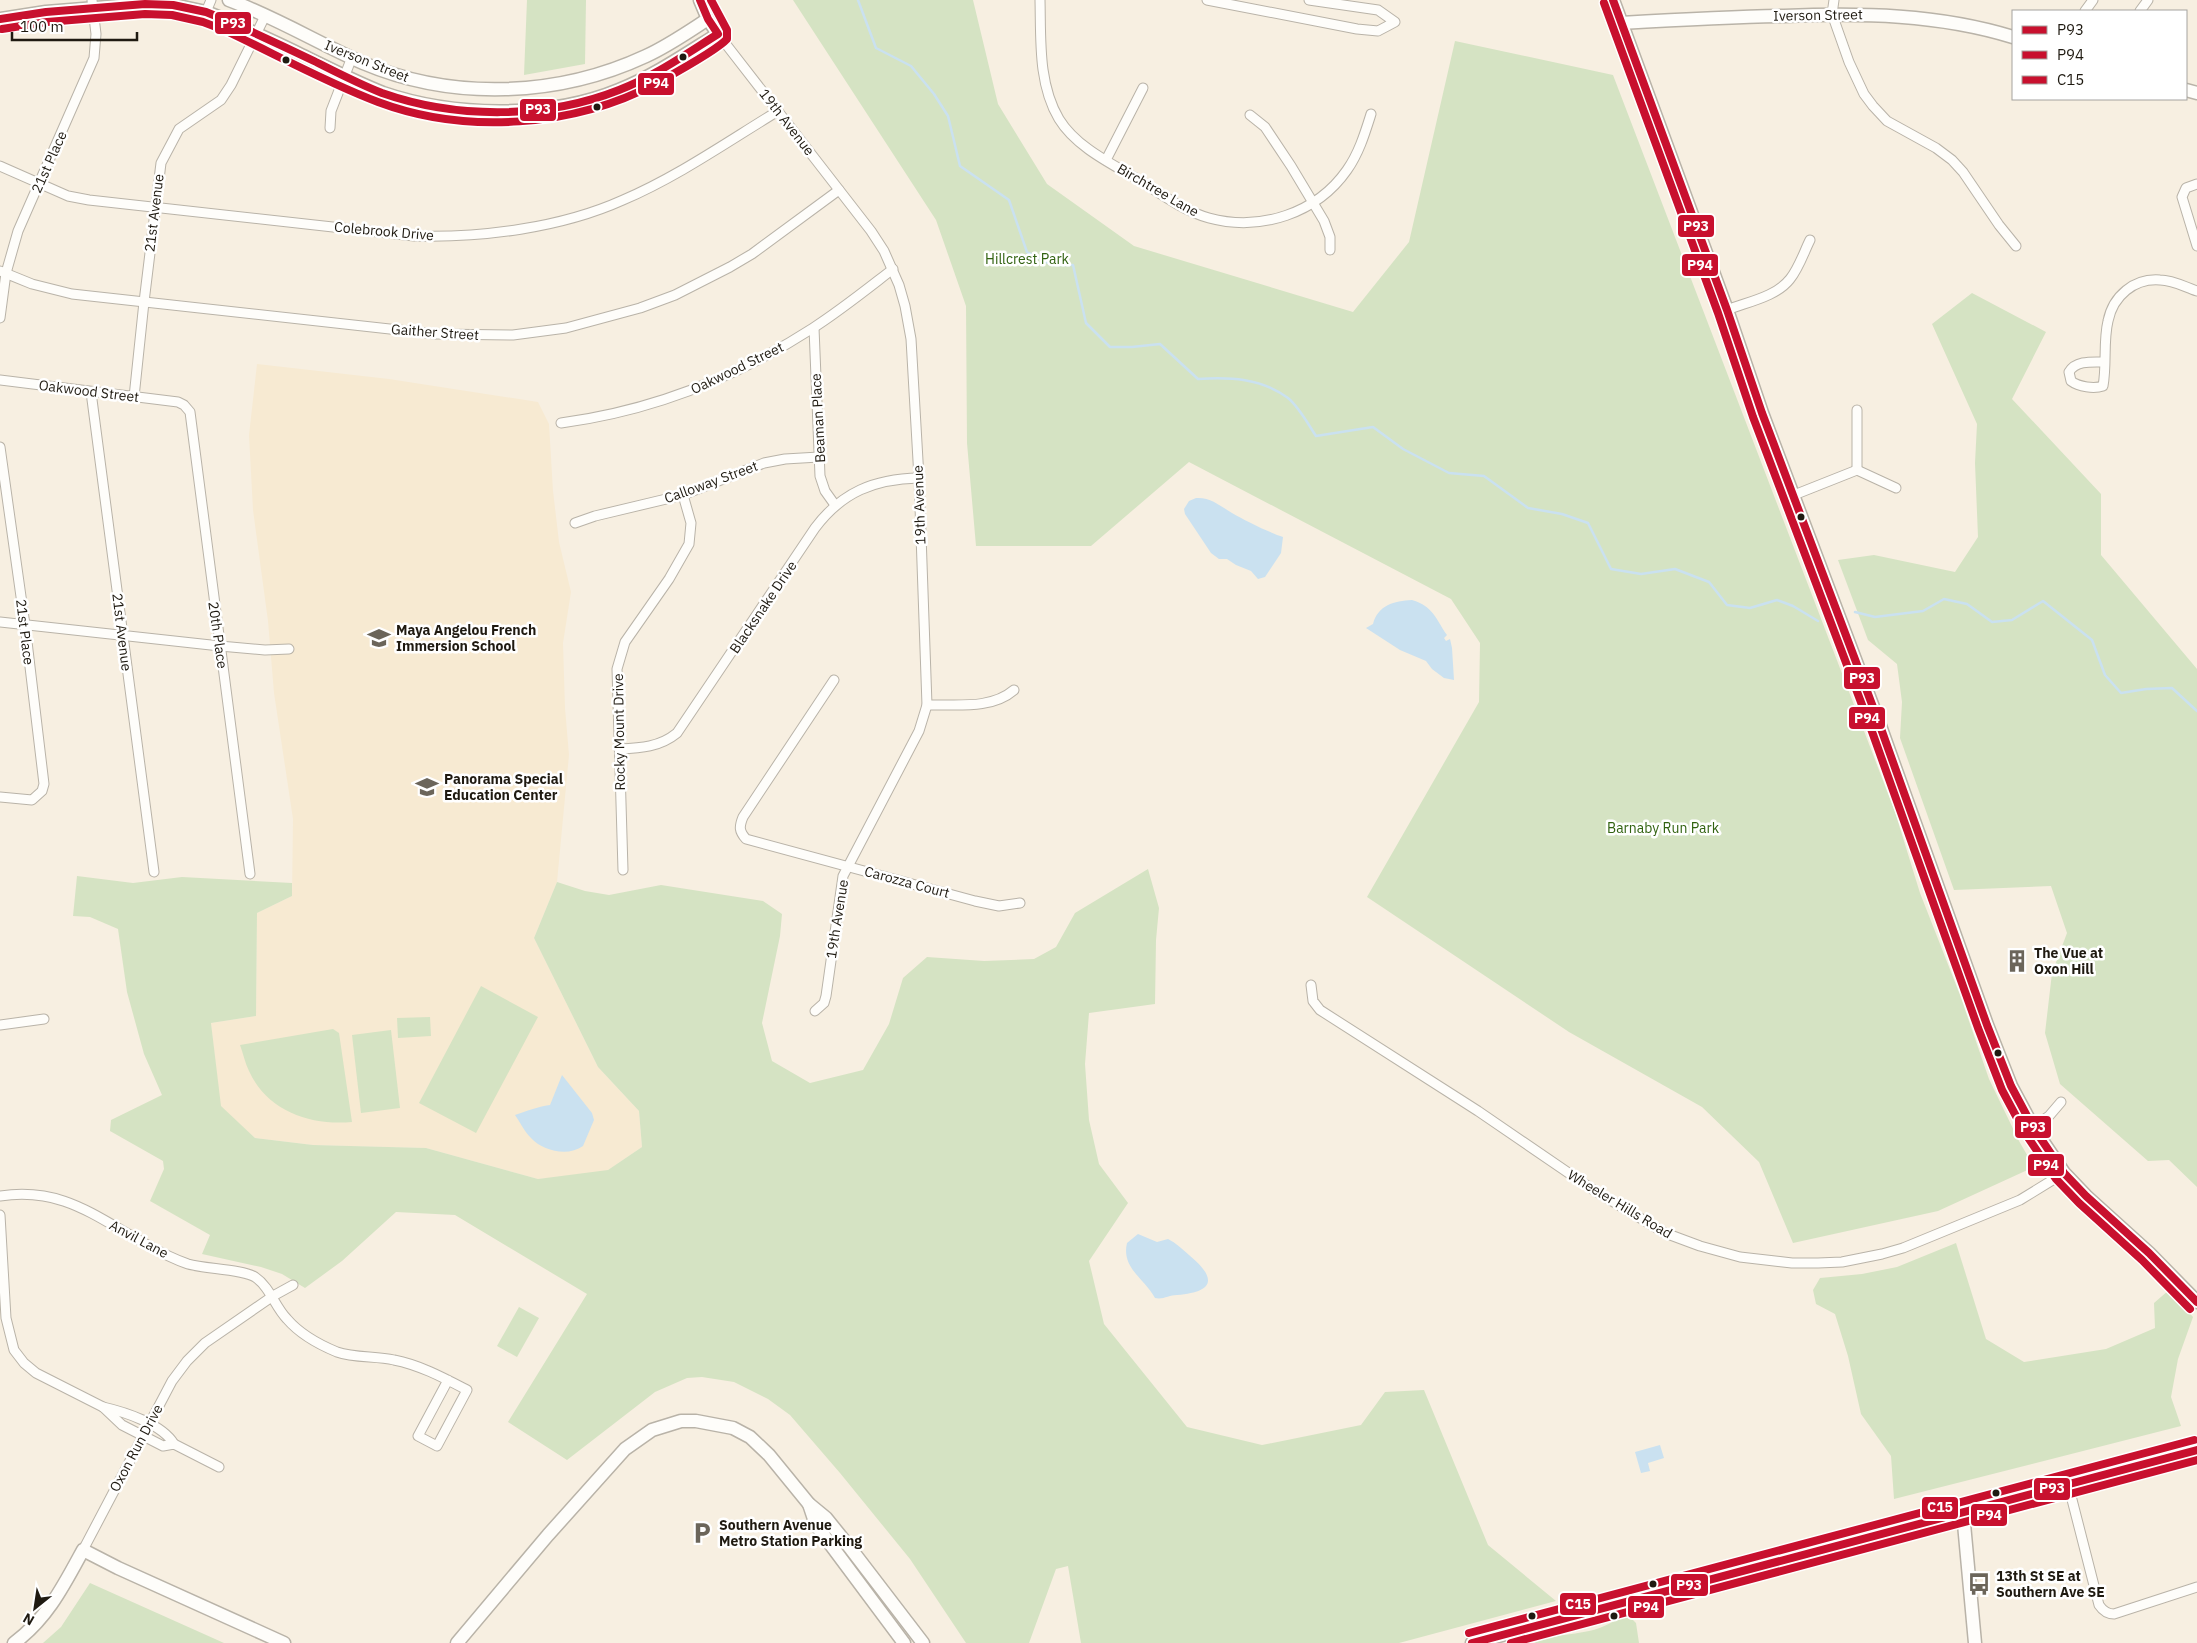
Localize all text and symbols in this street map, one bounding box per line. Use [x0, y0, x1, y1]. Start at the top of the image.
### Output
street label: Iverson Street [1773, 5, 1863, 25]
scale bar [12, 10, 138, 42]
legend [2012, 10, 2187, 100]
line badge: P93 [214, 11, 252, 35]
text: P93 [220, 14, 246, 32]
text: 100 m [20, 17, 64, 36]
text: P93 [2057, 20, 2084, 39]
street label: Iverson Street [322, 36, 412, 86]
text: P94 [2057, 45, 2084, 64]
unlabelled marker [678, 52, 688, 62]
unlabelled marker [281, 55, 291, 65]
text: C15 [2057, 70, 2084, 89]
line badge: P94 [637, 72, 675, 96]
text: P94 [643, 74, 669, 92]
street label: 19th Avenue [755, 85, 819, 159]
line badge: P93 [519, 98, 557, 122]
text: P93 [525, 100, 551, 118]
unlabelled marker [592, 102, 602, 112]
street label: 21st Place [27, 128, 71, 196]
street label: Birchtree Lane [1114, 159, 1202, 221]
street label: 21st Avenue [140, 173, 168, 253]
line badge: P93 [1677, 214, 1715, 238]
text: P93 [1683, 217, 1709, 235]
street label: Colebrook Drive [333, 218, 435, 244]
park label: Hillcrest Park [985, 250, 1070, 268]
line badge: P94 [1681, 253, 1719, 277]
text: P94 [1687, 256, 1713, 274]
street label: Gaither Street [390, 320, 480, 344]
street label: Oakwood Street [688, 338, 786, 398]
street label: Beaman Place [807, 372, 829, 463]
street label: Oakwood Street [38, 376, 140, 406]
street label: Calloway Street [662, 457, 760, 507]
street label: 19th Avenue [909, 465, 929, 545]
unlabelled marker [1796, 512, 1806, 522]
street label: Blacksnake Drive [725, 557, 801, 657]
street label: 21st Avenue [108, 592, 136, 672]
street label: 21st Place [12, 598, 38, 666]
street label: 20th Place [204, 600, 232, 670]
place label: Maya Angelou French Immersion School [396, 621, 536, 655]
school or university icon: Maya Angelou French Immersion School [366, 625, 392, 651]
line badge: P93 [1843, 666, 1881, 690]
text: P93 [1849, 669, 1875, 687]
street label: Rocky Mount Drive [609, 673, 629, 791]
line badge: P94 [1848, 706, 1886, 730]
text: P94 [1854, 709, 1880, 727]
place label: Panorama Special Education Center [444, 770, 563, 804]
school or university icon: Panorama Special Education Center [414, 774, 440, 800]
park label: Barnaby Run Park [1607, 819, 1720, 837]
street label: Carozza Court [862, 862, 952, 902]
street label: 19th Avenue [822, 878, 852, 960]
place label: The Vue at Oxon Hill [2034, 944, 2103, 978]
building icon: The Vue at Oxon Hill [2004, 948, 2030, 974]
unlabelled marker [1993, 1048, 2003, 1058]
line badge: P93 [2014, 1115, 2052, 1139]
text: P93 [2020, 1118, 2046, 1136]
line badge: P94 [2027, 1153, 2065, 1177]
text: P94 [2033, 1156, 2059, 1174]
street label: Wheeler Hills Road [1564, 1166, 1676, 1242]
street label: Anvil Lane [106, 1216, 172, 1262]
street label: Oxon Run Drive [105, 1401, 167, 1495]
line badge: P93 [2033, 1477, 2071, 1501]
text: P93 [2039, 1479, 2065, 1497]
unlabelled marker [1991, 1488, 2001, 1498]
line badge: C15 [1921, 1496, 1959, 1520]
text: C15 [1927, 1498, 1953, 1516]
line badge: P94 [1970, 1503, 2008, 1527]
text: P94 [1976, 1506, 2002, 1524]
place label: Southern Avenue Metro Station Parking [719, 1516, 862, 1550]
parking icon: Southern Avenue Metro Station Parking [689, 1520, 715, 1546]
place label: 13th St SE at Southern Ave SE [1996, 1567, 2105, 1601]
bus stop icon: 13th St SE at Southern Ave SE [1966, 1571, 1992, 1597]
line badge: P93 [1670, 1573, 1709, 1597]
text: P93 [1676, 1576, 1702, 1594]
unlabelled marker [1648, 1579, 1658, 1589]
north arrow [10, 1583, 60, 1633]
line badge: C15 [1559, 1592, 1597, 1616]
text: C15 [1565, 1595, 1591, 1613]
line badge: P94 [1627, 1595, 1665, 1619]
text: P94 [1633, 1598, 1659, 1616]
text: N [20, 1609, 37, 1630]
unlabelled marker [1527, 1611, 1537, 1621]
unlabelled marker [1609, 1611, 1619, 1621]

